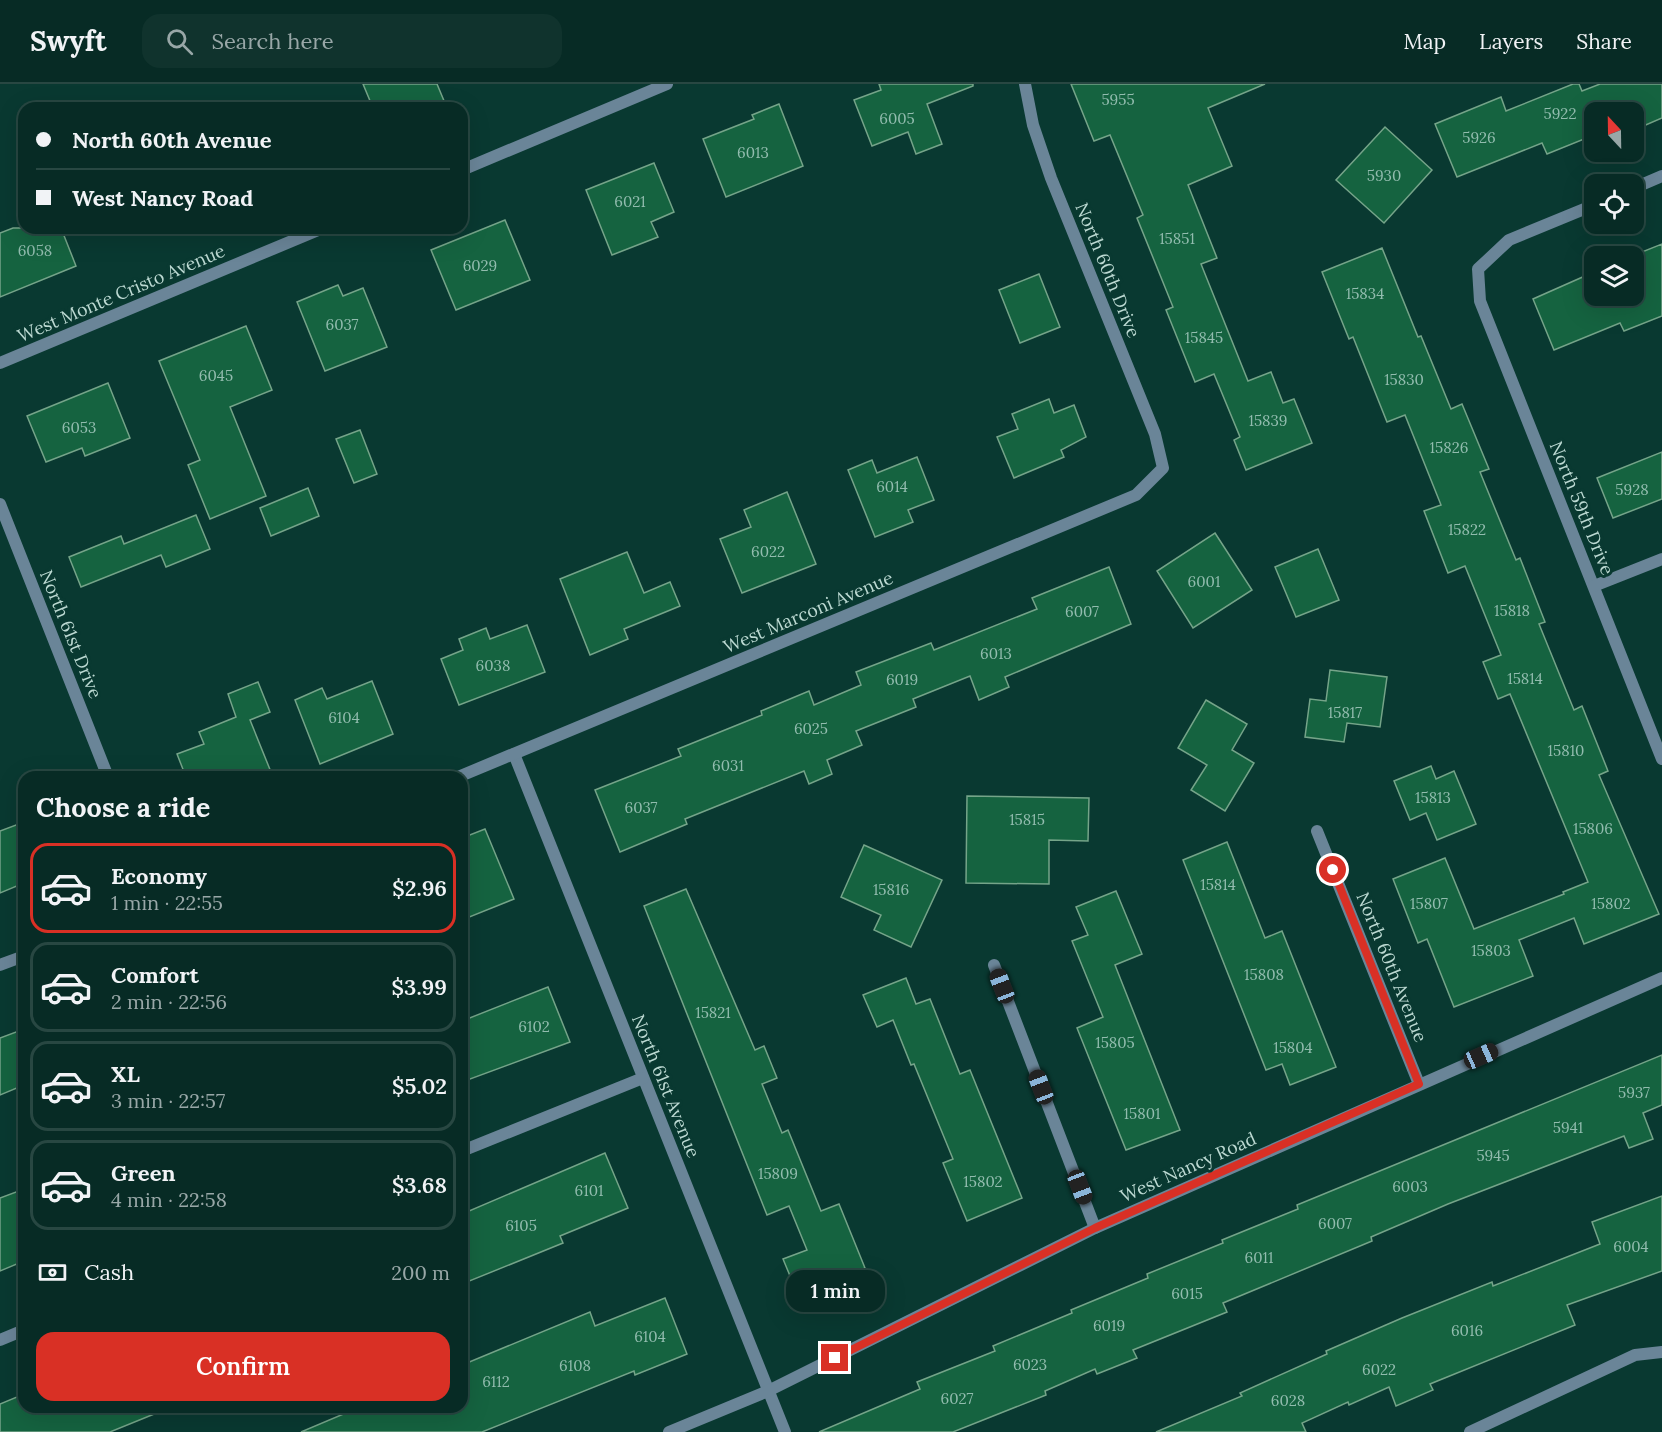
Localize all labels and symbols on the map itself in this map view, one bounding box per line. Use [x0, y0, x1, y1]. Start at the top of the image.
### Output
house number: 5955 [1101, 90, 1135, 109]
north arrow [1584, 102, 1644, 162]
house number: 5922 [1544, 104, 1576, 123]
house number: 6005 [879, 109, 915, 128]
house number: 5926 [1462, 128, 1496, 147]
house number: 6013 [737, 143, 769, 162]
house number: 5930 [1367, 166, 1401, 185]
house number: 6021 [614, 192, 646, 211]
street label: North 60th Drive [1070, 199, 1146, 341]
house number: 15851 [1159, 229, 1195, 248]
street label: West Monte Cristo Avenue [14, 239, 228, 347]
house number: 6058 [18, 241, 52, 260]
house number: 6029 [463, 256, 497, 275]
house number: 15834 [1346, 284, 1384, 303]
house number: 6037 [326, 315, 359, 334]
house number: 15845 [1185, 328, 1223, 347]
house number: 6045 [199, 366, 233, 385]
house number: 15830 [1384, 370, 1424, 389]
house number: 15839 [1248, 411, 1288, 430]
house number: 6053 [62, 418, 96, 437]
house number: 15826 [1430, 438, 1468, 457]
street label: North 59th Drive [1545, 438, 1619, 578]
house number: 6014 [876, 477, 908, 496]
house number: 5928 [1615, 480, 1649, 499]
house number: 15822 [1448, 520, 1486, 539]
house number: 6022 [751, 542, 785, 561]
street label: North 61st Drive [35, 566, 107, 702]
street label: West Marconi Avenue [720, 566, 897, 658]
house number: 6001 [1188, 572, 1220, 591]
house number: 15818 [1494, 601, 1530, 620]
house number: 6007 [1065, 602, 1099, 621]
house number: 6013 [980, 644, 1012, 663]
house number: 6038 [476, 656, 510, 675]
house number: 15814 [1507, 669, 1543, 688]
house number: 6019 [886, 670, 918, 689]
house number: 15817 [1328, 703, 1362, 722]
house number: 6104 [328, 708, 360, 727]
house number: 6025 [794, 719, 828, 738]
house number: 15810 [1548, 741, 1584, 760]
house number: 6031 [712, 756, 744, 775]
house number: 15813 [1415, 788, 1451, 807]
house number: 6037 [625, 798, 658, 817]
house number: 15815 [1009, 810, 1045, 829]
house number: 15806 [1573, 819, 1613, 838]
route start [1319, 856, 1346, 883]
house number: 15814 [1200, 875, 1236, 894]
house number: 15816 [873, 880, 909, 899]
street label: North 60th Avenue [1351, 889, 1433, 1046]
house number: 15807 [1410, 894, 1448, 913]
house number: 15802 [1591, 894, 1631, 913]
house number: 15803 [1471, 941, 1511, 960]
house number: 15808 [1244, 965, 1284, 984]
car [987, 966, 1017, 1006]
house number: 15821 [695, 1003, 731, 1022]
street label: North 61st Avenue [627, 1011, 705, 1161]
house number: 6102 [518, 1017, 550, 1036]
house number: 15805 [1095, 1033, 1135, 1052]
house number: 15804 [1273, 1038, 1313, 1057]
car [1461, 1040, 1501, 1072]
car [1026, 1067, 1056, 1107]
house number: 5937 [1618, 1083, 1650, 1102]
house number: 15801 [1124, 1104, 1160, 1123]
house number: 5941 [1553, 1118, 1583, 1137]
street label: West Nancy Road [1116, 1127, 1260, 1207]
house number: 5945 [1476, 1146, 1510, 1165]
house number: 15809 [758, 1164, 798, 1183]
car [1065, 1167, 1095, 1207]
house number: 15802 [963, 1172, 1003, 1191]
house number: 6003 [1392, 1177, 1428, 1196]
house number: 6101 [575, 1181, 603, 1200]
house number: 6007 [1318, 1214, 1352, 1233]
house number: 6105 [505, 1216, 537, 1235]
house number: 6004 [1613, 1237, 1649, 1256]
house number: 6011 [1245, 1248, 1273, 1267]
callout: 1 min [786, 1271, 884, 1313]
house number: 6015 [1171, 1284, 1203, 1303]
house number: 6019 [1093, 1316, 1125, 1335]
house number: 6016 [1451, 1321, 1483, 1340]
house number: 6104 [634, 1327, 666, 1346]
route end [821, 1344, 848, 1371]
house number: 6023 [1013, 1355, 1047, 1374]
house number: 6108 [559, 1356, 591, 1375]
house number: 6022 [1362, 1360, 1396, 1379]
house number: 6112 [482, 1372, 510, 1391]
house number: 6027 [941, 1389, 974, 1408]
house number: 6028 [1271, 1391, 1305, 1410]

